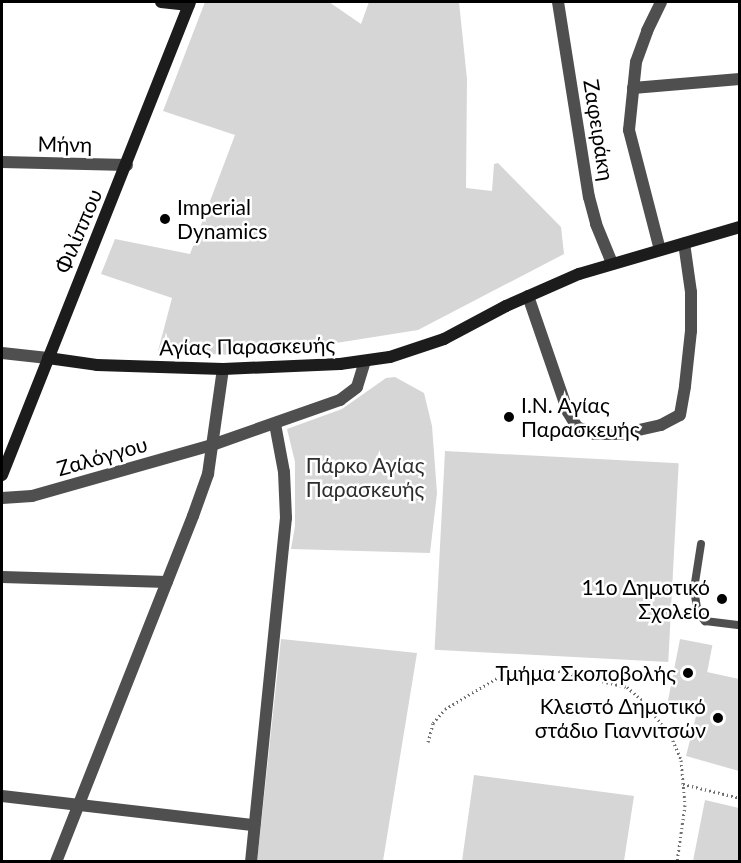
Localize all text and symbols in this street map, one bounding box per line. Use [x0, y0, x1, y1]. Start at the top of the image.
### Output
street label: Ζαφειράκη [579, 77, 619, 183]
street label: Μήνη [38, 131, 92, 157]
street label: Φιλίππου [49, 185, 107, 277]
place label: Imperial Dynamics [177, 194, 267, 244]
marker: Imperial Dynamics [158, 212, 172, 226]
street label: Αγίας Παρασκευής [159, 332, 335, 360]
place label: Ι.Ν. Αγίας Παρασκευής [521, 392, 640, 442]
marker: Ι.Ν. Αγίας Παρασκευής [502, 410, 516, 424]
street label: Ζαλόγγου [54, 431, 150, 481]
park label: Πάρκο Αγίας Παρασκευής [305, 452, 425, 502]
place label: 11ο Δημοτικό Σχολείο [581, 574, 710, 624]
marker: 11ο Δημοτικό Σχολείο [715, 592, 729, 606]
place label: Τμήμα Σκοποβολής [496, 660, 676, 686]
marker: Τμήμα Σκοποβολής [681, 666, 695, 680]
place label: Κλειστό Δημοτικό στάδιο Γιαννιτσών [535, 693, 706, 743]
marker: Κλειστό Δημοτικό στάδιο Γιαννιτσών [711, 711, 725, 725]

